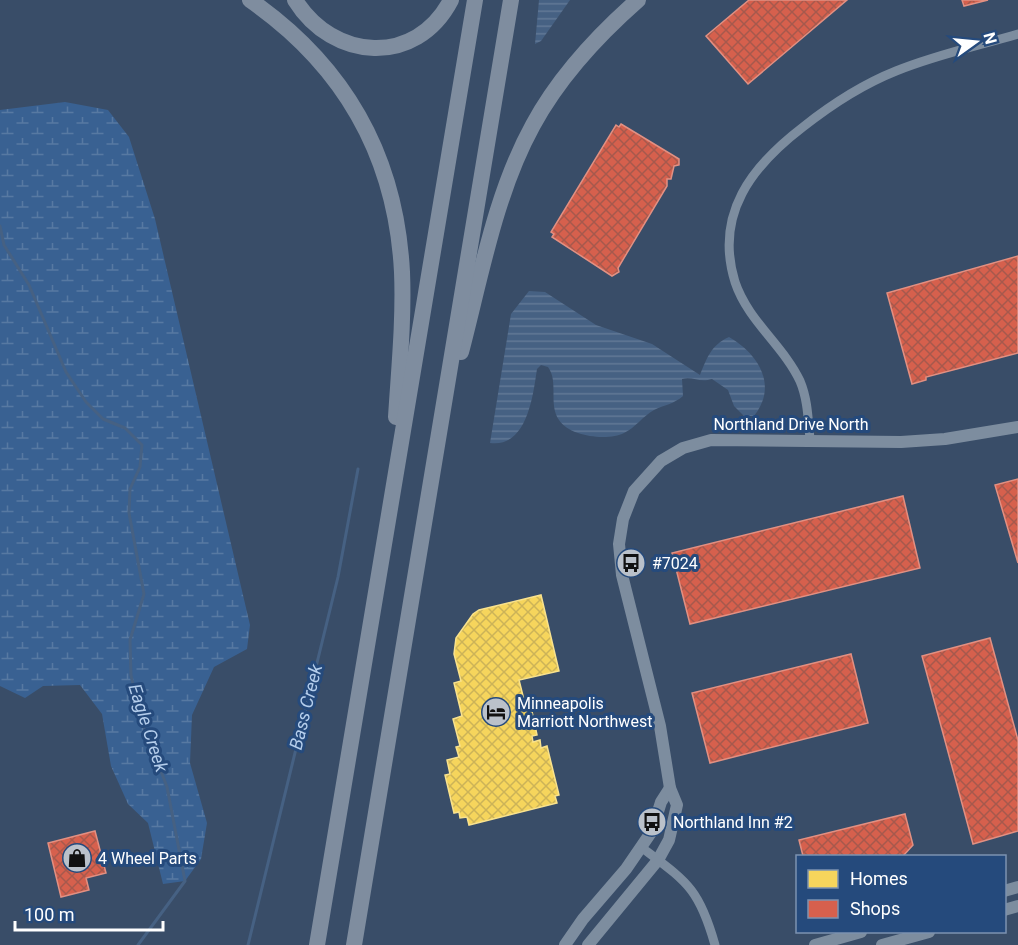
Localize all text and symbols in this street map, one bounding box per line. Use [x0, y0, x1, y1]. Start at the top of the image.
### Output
north arrow [946, 12, 1006, 72]
text: N [979, 30, 1001, 46]
street label: Northland Drive North [713, 415, 869, 434]
bus stop icon: #7024 [615, 547, 647, 579]
place label: #7024 [652, 554, 698, 573]
water label: Bass Creek [285, 661, 327, 752]
water label: Eagle Creek [124, 681, 173, 776]
place label: Minneapolis Marriott Northwest [517, 694, 652, 731]
hotel icon: Minneapolis Marriott Northwest [480, 696, 512, 728]
bus stop icon: Northland Inn #2 [636, 806, 668, 838]
place label: Northland Inn #2 [673, 813, 793, 832]
shop icon: 4 Wheel Parts [61, 842, 93, 874]
place label: 4 Wheel Parts [98, 849, 197, 868]
legend [796, 855, 1006, 933]
text: Homes [850, 868, 908, 889]
scale bar [15, 894, 164, 932]
text: Shops [850, 898, 900, 919]
text: 100 m [24, 904, 75, 925]

